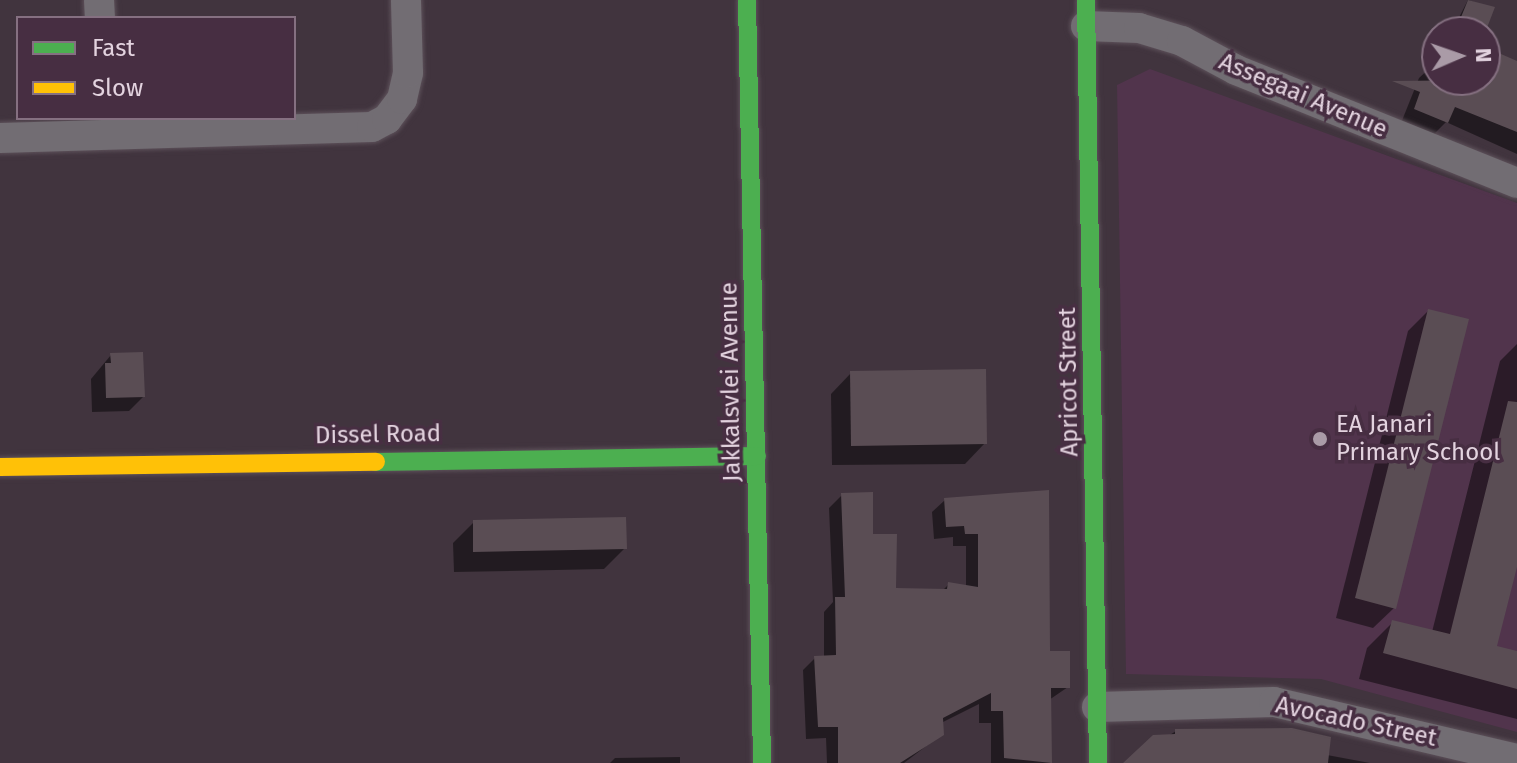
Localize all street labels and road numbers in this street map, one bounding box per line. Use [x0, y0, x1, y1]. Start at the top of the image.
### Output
street label: Assegaai Avenue [1215, 48, 1391, 144]
street label: Jakkalsvlei Avenue [715, 282, 747, 482]
street label: Apricot Street [1053, 307, 1085, 457]
street label: Dissel Road [315, 420, 441, 450]
street label: Avocado Street [1273, 691, 1439, 753]

